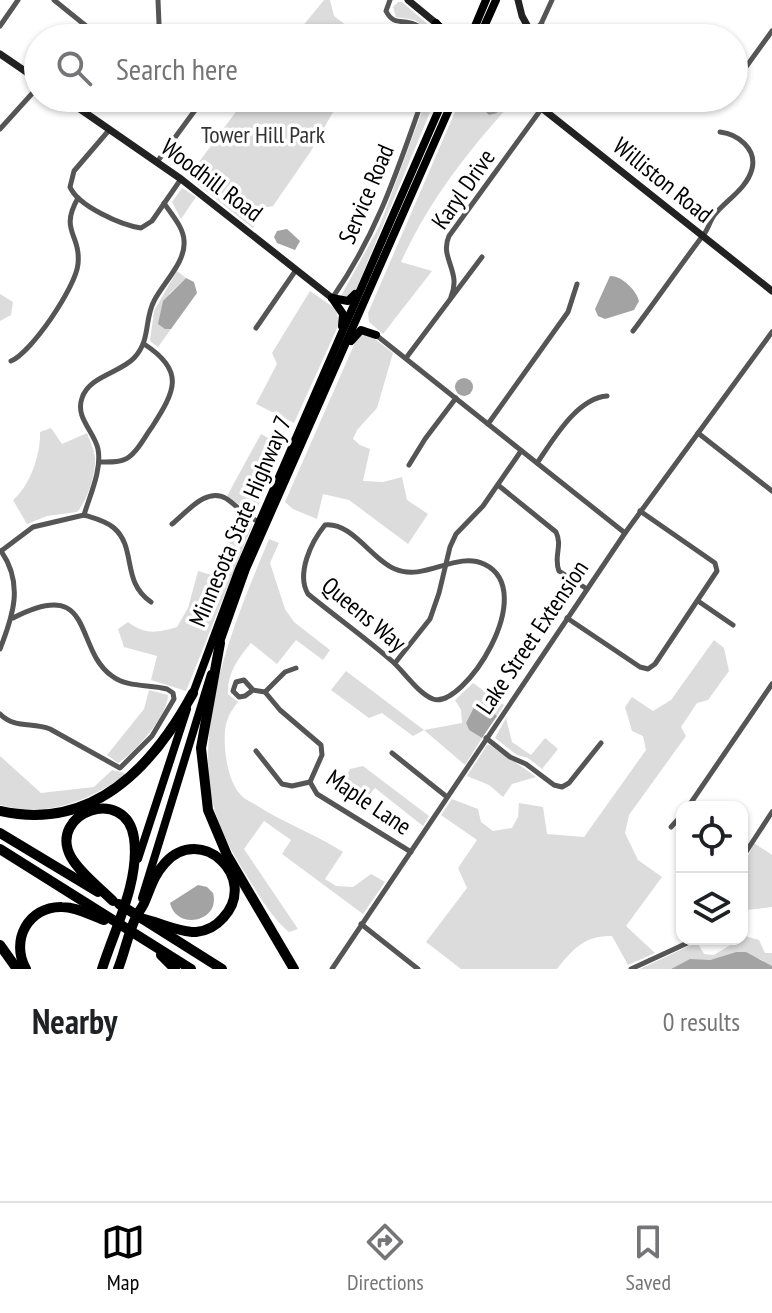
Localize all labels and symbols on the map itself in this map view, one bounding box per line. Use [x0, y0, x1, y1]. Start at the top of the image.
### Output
park label: Tower Hill Park [201, 119, 326, 150]
street label: Williston Road [607, 130, 719, 230]
street label: Woodhill Road [155, 132, 269, 228]
street label: Service Road [331, 139, 401, 249]
street label: Karyl Drive [424, 143, 502, 235]
street label: Minnesota State Highway 7 [182, 411, 298, 631]
street label: Lake Street Extension [469, 554, 595, 720]
street label: Queens Way [316, 570, 412, 658]
street label: Maple Lane [321, 762, 417, 842]

